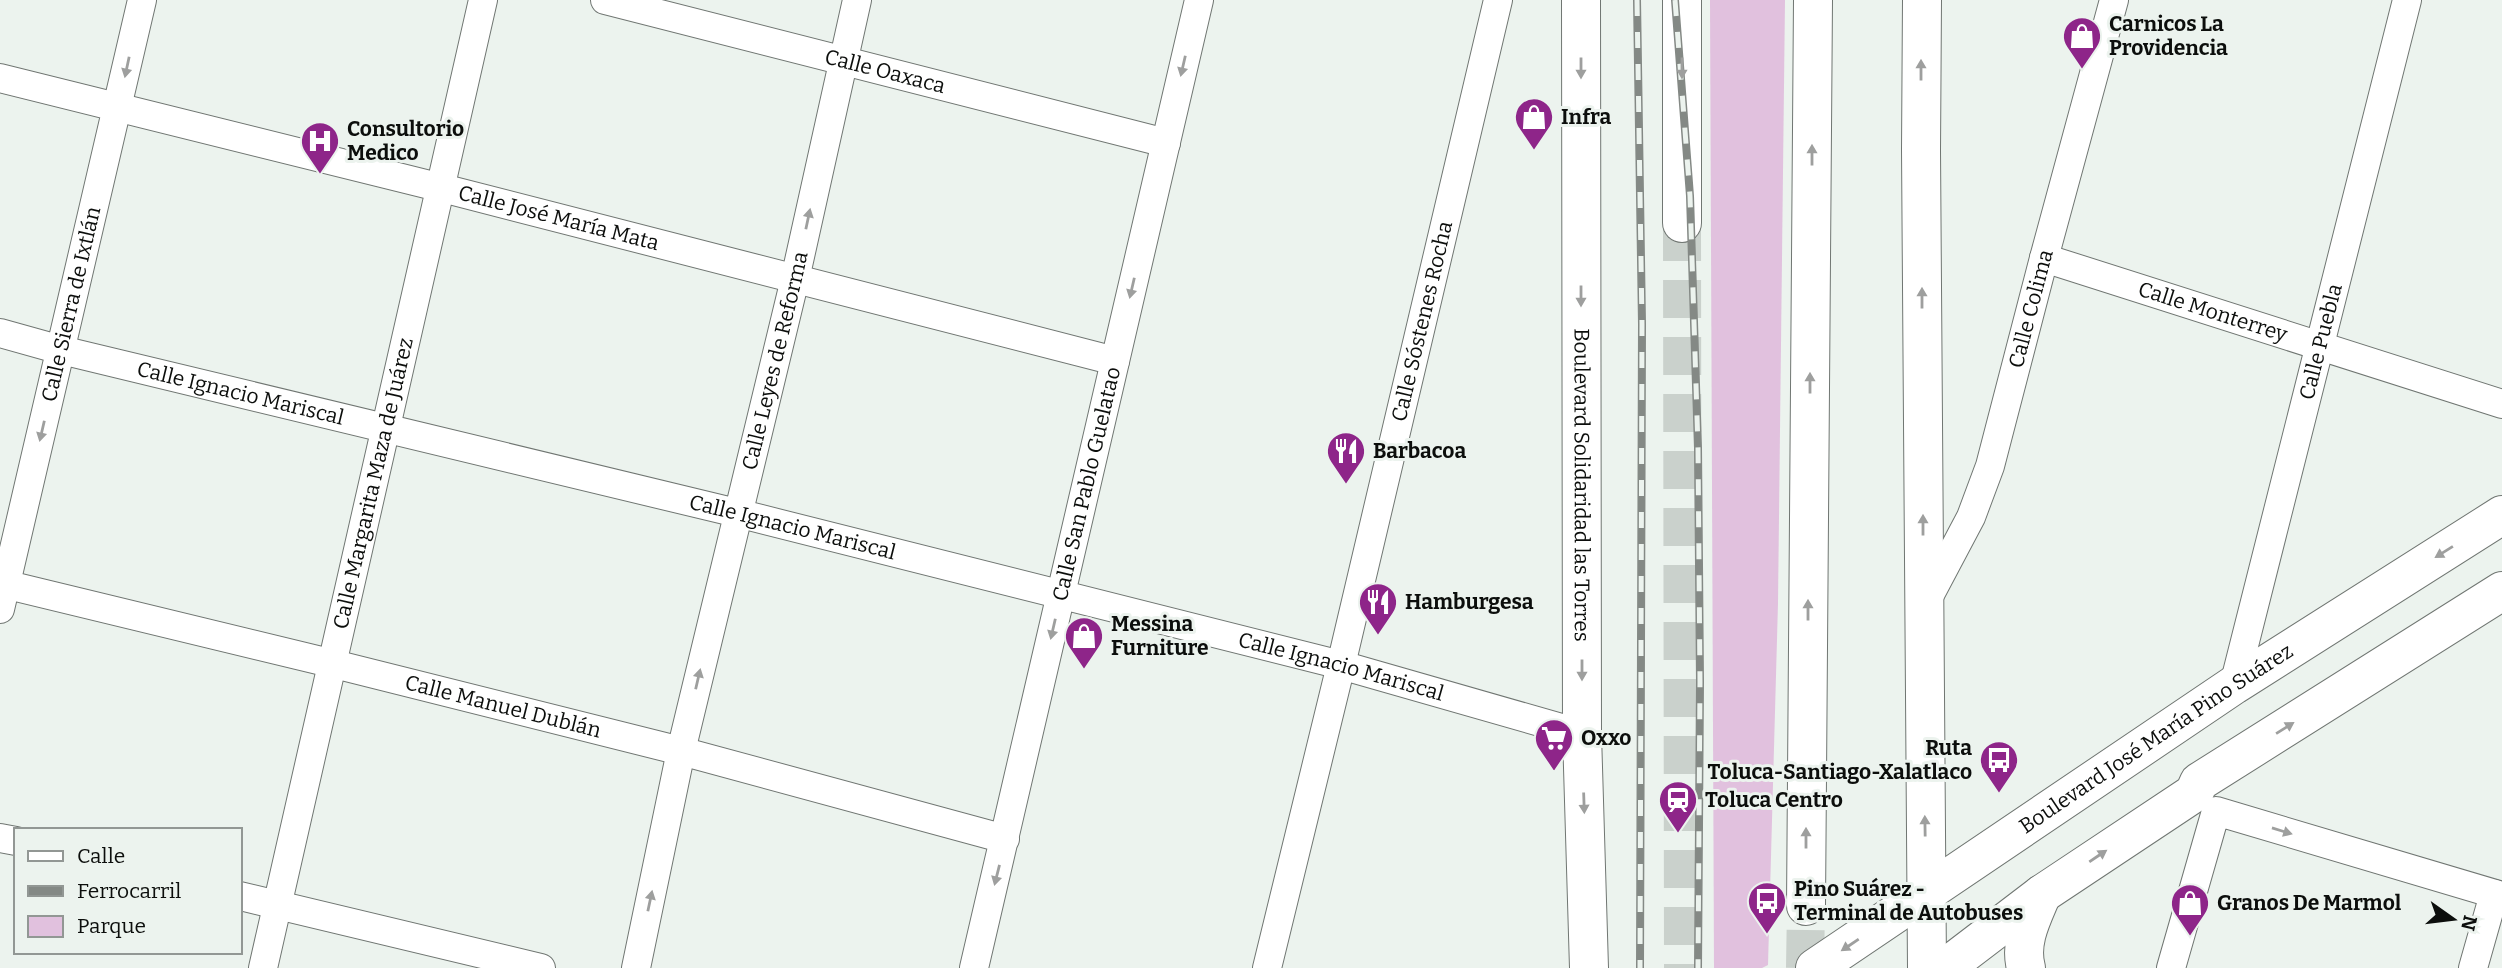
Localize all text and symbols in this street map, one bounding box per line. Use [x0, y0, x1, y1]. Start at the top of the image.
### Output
place label: Carnicos La Providencia [2109, 11, 2228, 61]
shop icon: Carnicos La Providencia [2061, 15, 2103, 70]
street label: Calle Oaxaca [822, 44, 949, 99]
one-way arrow [122, 56, 133, 78]
one-way arrow [1178, 56, 1189, 78]
one-way arrow [1575, 57, 1587, 79]
one-way arrow [1676, 57, 1688, 79]
one-way arrow [1916, 59, 1927, 81]
shop icon: Infra [1513, 96, 1555, 151]
place label: Infra [1561, 104, 1611, 130]
place label: Consultorio Medico [347, 116, 464, 166]
hospital icon: Consultorio Medico [299, 120, 341, 175]
one-way arrow [1806, 144, 1818, 166]
street label: Calle José María Mata [456, 180, 662, 256]
street label: Calle Sierra de Ixtlán [36, 204, 106, 404]
one-way arrow [803, 208, 814, 230]
street label: Calle Sóstenes Rocha [1386, 218, 1458, 424]
street label: Calle Colima [2003, 246, 2059, 371]
street label: Calle Leyes de Reforma [736, 249, 814, 473]
street label: Calle Monterrey [2135, 276, 2291, 348]
one-way arrow [1126, 277, 1137, 299]
street label: Calle Puebla [2294, 281, 2348, 402]
one-way arrow [1575, 285, 1587, 307]
one-way arrow [1916, 286, 1928, 308]
street label: Boulevard Solidaridad las Torres [1568, 328, 1595, 642]
street label: Calle Margarita Maza de Juárez [327, 335, 419, 632]
street label: Calle Ignacio Mariscal [134, 356, 347, 431]
street label: Calle San Pablo Guelatao [1047, 364, 1126, 604]
one-way arrow [1804, 371, 1816, 393]
one-way arrow [36, 420, 47, 442]
restaurant icon: Barbacoa [1325, 430, 1367, 485]
place label: Barbacoa [1373, 438, 1466, 464]
street label: Calle Ignacio Mariscal [687, 489, 899, 565]
one-way arrow [1917, 514, 1929, 536]
one-way arrow [2435, 545, 2454, 558]
restaurant icon: Hamburgesa [1357, 581, 1399, 636]
place label: Hamburgesa [1405, 589, 1534, 615]
one-way arrow [1802, 599, 1814, 621]
place label: Messina Furniture [1111, 611, 1208, 661]
shop icon: Messina Furniture [1063, 615, 1105, 670]
one-way arrow [1048, 618, 1059, 640]
street label: Calle Ignacio Mariscal [1236, 627, 1447, 707]
street label: Boulevard José María Pino Suárez [2014, 638, 2298, 839]
one-way arrow [1576, 659, 1588, 681]
one-way arrow [693, 668, 704, 690]
street label: Calle Manuel Dublán [402, 669, 604, 743]
supermarket icon: Oxxo [1533, 717, 1575, 772]
one-way arrow [2275, 722, 2295, 735]
place label: Oxxo [1581, 725, 1631, 751]
place label: Ruta Toluca-Santiago-Xalatlaco [1708, 735, 1972, 785]
bus stop icon: Ruta Toluca-Santiago-Xalatlaco [1978, 739, 2020, 794]
station icon: Toluca Centro [1657, 779, 1699, 834]
place label: Toluca Centro [1705, 787, 1843, 813]
one-way arrow [1578, 792, 1590, 814]
one-way arrow [1919, 815, 1931, 837]
one-way arrow [1800, 826, 1812, 848]
one-way arrow [2272, 826, 2293, 836]
legend [14, 828, 242, 954]
text: Calle [77, 843, 125, 869]
one-way arrow [2089, 850, 2108, 863]
one-way arrow [991, 864, 1002, 886]
place label: Pino Suárez - Terminal de Autobuses [1794, 876, 2023, 926]
text: Ferrocarril [77, 878, 181, 904]
bus stop icon: Pino Suárez - Terminal de Autobuses [1746, 880, 1788, 935]
shop icon: Granos De Marmol [2169, 882, 2211, 937]
north arrow [2418, 884, 2488, 954]
one-way arrow [644, 890, 655, 912]
place label: Granos De Marmol [2217, 890, 2402, 916]
text: Parque [77, 913, 146, 939]
text: N [2456, 913, 2482, 933]
one-way arrow [1841, 938, 1859, 952]

